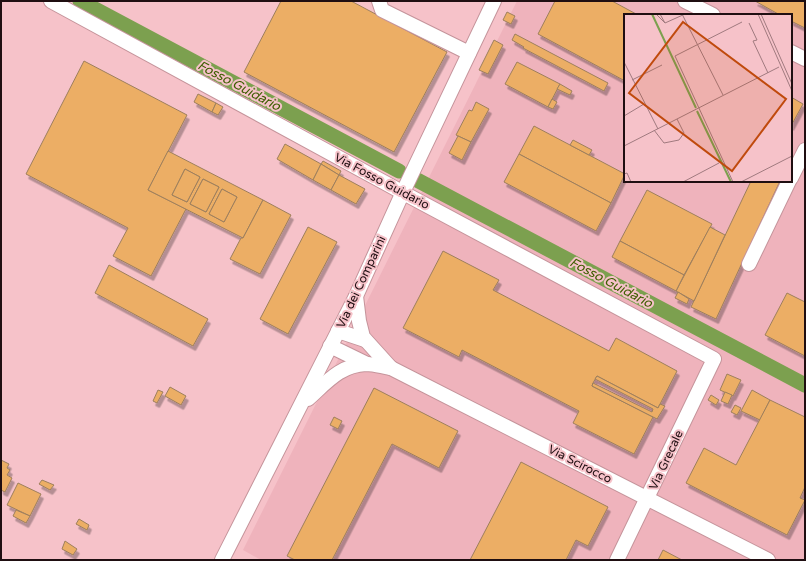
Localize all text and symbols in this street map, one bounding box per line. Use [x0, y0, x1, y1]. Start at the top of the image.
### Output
inset map [624, 14, 792, 182]
water label: Fosso Guidario [195, 57, 284, 115]
street label: Via Fosso Guidario [332, 150, 432, 212]
street label: Via dei Comparini [333, 234, 389, 330]
water label: Fosso Guidario [567, 254, 656, 312]
street label: Via Grecale [646, 428, 686, 492]
street label: Via Scirocco [546, 442, 614, 486]

